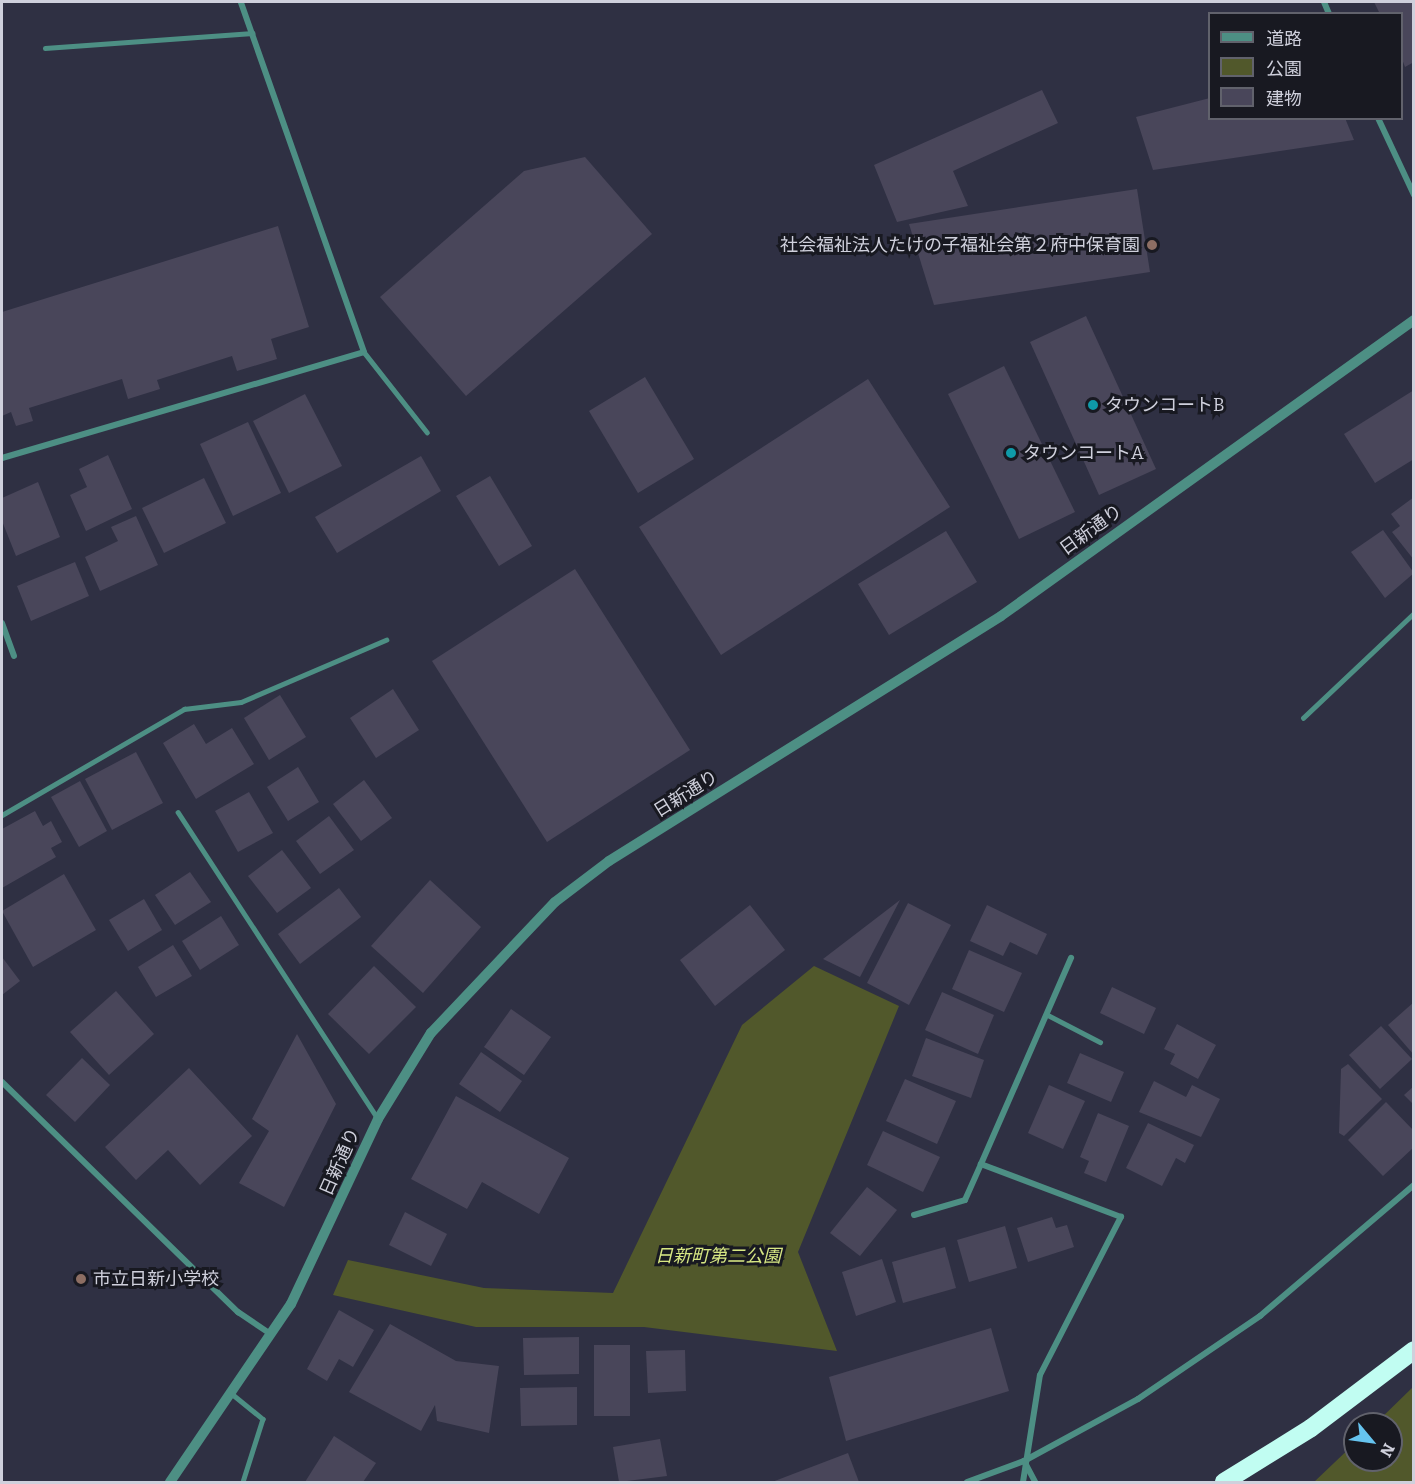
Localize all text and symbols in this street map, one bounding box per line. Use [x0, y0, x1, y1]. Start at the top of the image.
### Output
legend [1208, 12, 1403, 120]
text: 道路 [1266, 28, 1302, 50]
text: 公園 [1266, 58, 1302, 80]
text: 建物 [1266, 88, 1302, 110]
place label: 社会福祉法人たけの子福祉会第２府中保育園 [780, 234, 1140, 256]
marker: 社会福祉法人たけの子福祉会第２府中保育園 [1145, 238, 1159, 252]
place label: タウンコートB [1105, 394, 1225, 416]
marker: タウンコートB [1086, 398, 1100, 412]
place label: タウンコートA [1023, 442, 1144, 464]
marker: タウンコートA [1004, 446, 1018, 460]
street label: 日新通り [1056, 500, 1126, 560]
street label: 日新通り [650, 766, 722, 822]
street label: 日新通り [315, 1125, 365, 1199]
park label: 日新町第二公園 [655, 1245, 781, 1267]
place label: 市立日新小学校 [93, 1268, 219, 1290]
marker: 市立日新小学校 [74, 1272, 88, 1286]
north arrow [1343, 1412, 1403, 1472]
text: N [1376, 1440, 1399, 1460]

